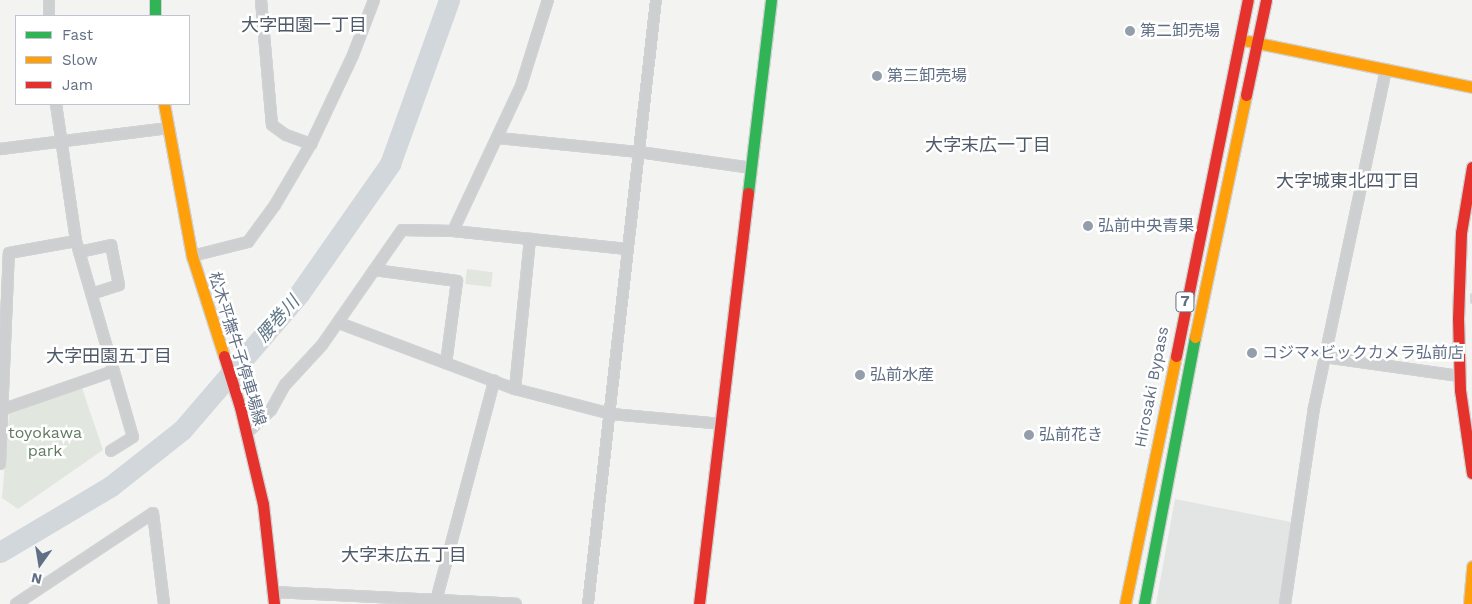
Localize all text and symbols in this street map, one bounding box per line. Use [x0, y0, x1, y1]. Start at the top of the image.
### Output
district label: 大字田園一丁目 [241, 14, 367, 36]
legend [15, 15, 190, 105]
place label: 第二卸売場 [1140, 21, 1220, 41]
marker: 第二卸売場 [1124, 25, 1136, 37]
text: Fast [62, 26, 93, 44]
text: Slow [62, 51, 98, 69]
place label: 第三卸売場 [887, 66, 967, 86]
marker: 第三卸売場 [871, 70, 883, 82]
text: Jam [62, 76, 93, 94]
district label: 大字末広一丁目 [925, 134, 1051, 156]
district label: 大字城東北四丁目 [1276, 170, 1420, 192]
place label: 弘前中央青果 [1098, 216, 1194, 236]
marker: 弘前中央青果 [1082, 220, 1094, 232]
street label: 松木平撫牛子停車場線 [204, 270, 270, 428]
road number: 7 [1175, 290, 1195, 314]
water label: 腰巻川 [252, 292, 304, 346]
street label: Hirosaki Bypass [1131, 325, 1173, 449]
place label: コジマ×ビックカメラ弘前店 [1262, 343, 1464, 363]
district label: 大字田園五丁目 [46, 345, 172, 367]
marker: コジマ×ビックカメラ弘前店 [1246, 347, 1258, 359]
place label: 弘前水産 [870, 365, 934, 385]
marker: 弘前水産 [854, 369, 866, 381]
park label: toyokawa park [8, 423, 82, 461]
place label: 弘前花き [1039, 425, 1103, 445]
marker: 弘前花き [1023, 429, 1035, 441]
north arrow [15, 539, 65, 589]
district label: 大字末広五丁目 [341, 544, 467, 566]
text: N [30, 570, 43, 588]

